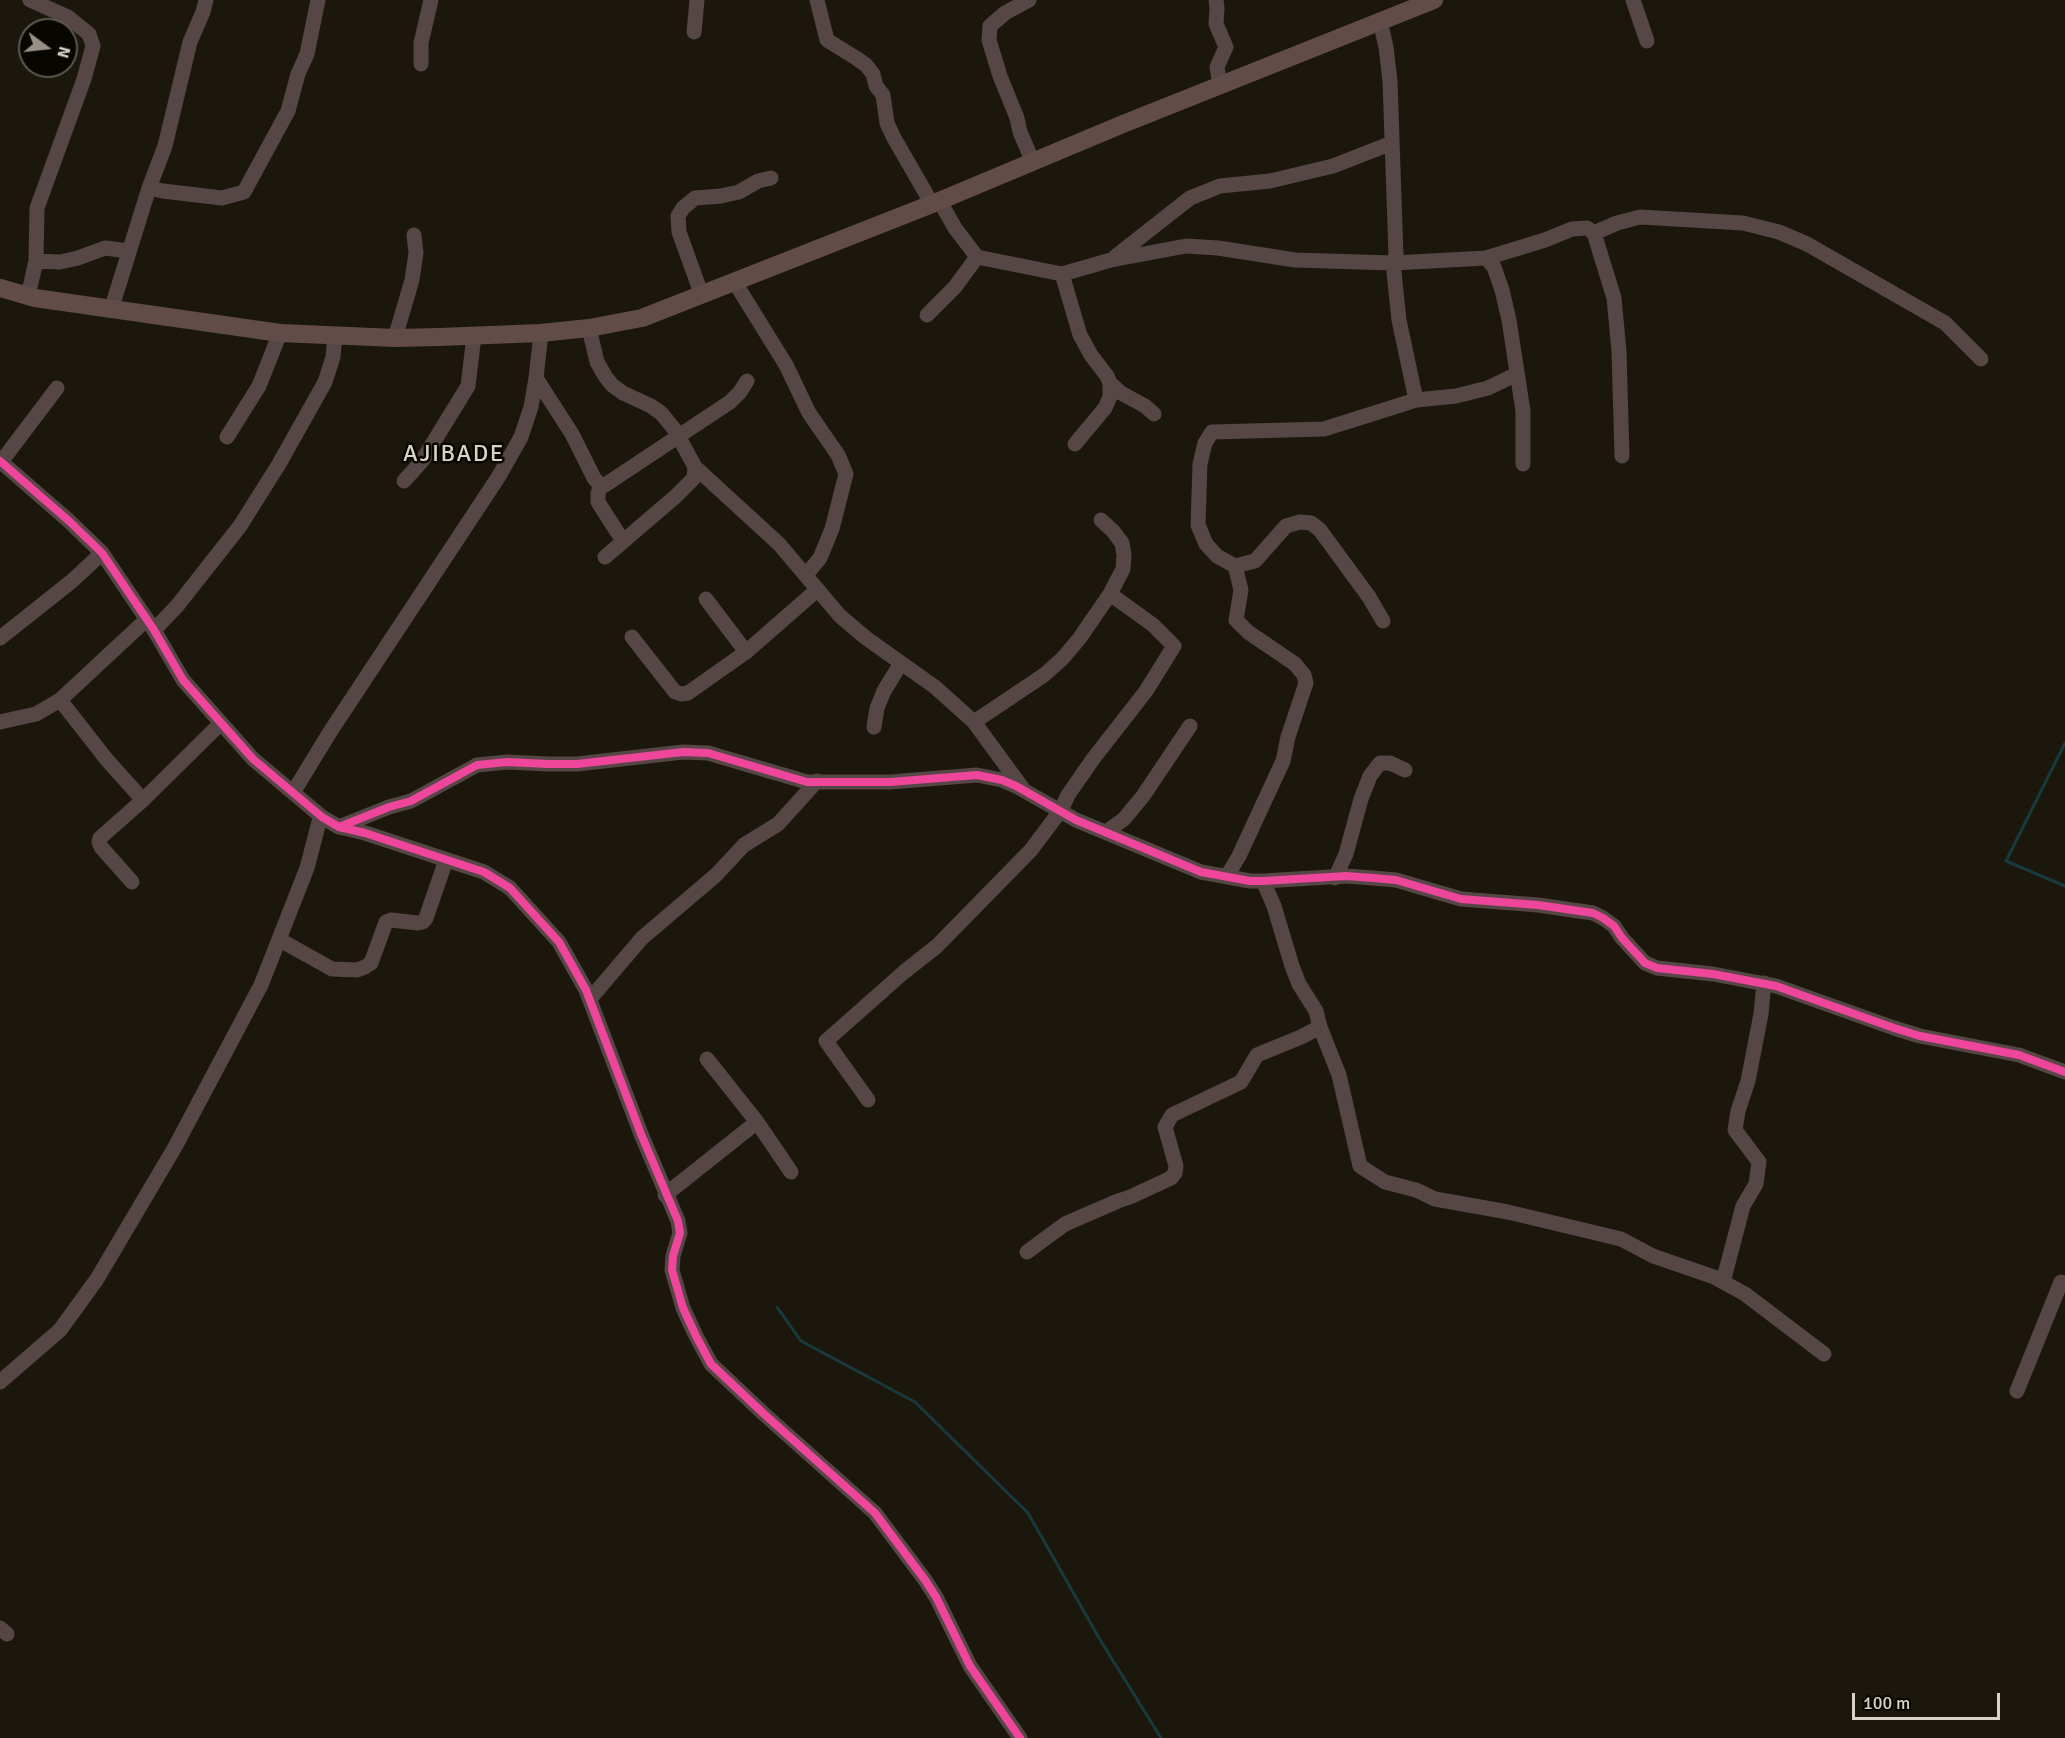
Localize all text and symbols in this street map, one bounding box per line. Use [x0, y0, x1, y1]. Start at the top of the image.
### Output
north arrow [18, 18, 78, 78]
text: N [52, 44, 75, 60]
district label: AJIBADE [403, 441, 505, 469]
scale bar [1855, 1681, 2004, 1719]
text: 100 m [1863, 1692, 1910, 1714]

